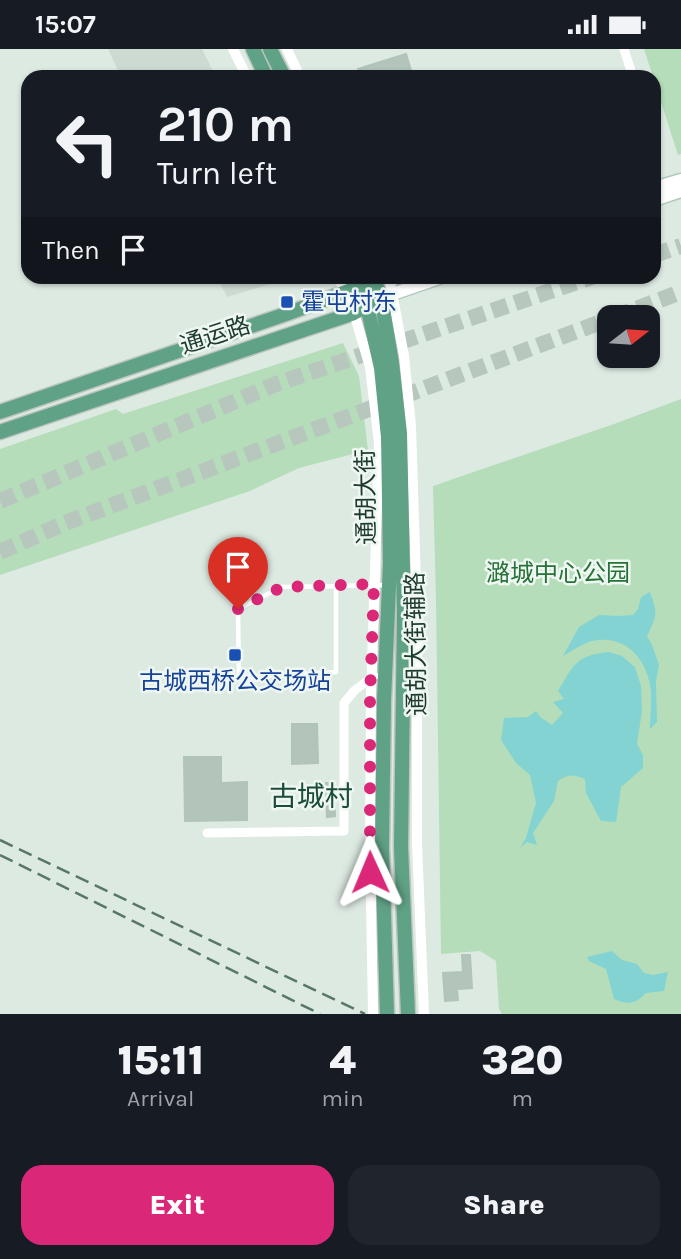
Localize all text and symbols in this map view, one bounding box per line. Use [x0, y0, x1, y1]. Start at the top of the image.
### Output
text: 15:07 [35, 9, 96, 40]
text: 210 m [157, 96, 294, 153]
icon: left [42, 98, 133, 189]
text: Turn left [157, 155, 277, 192]
icon: arrive [114, 231, 152, 269]
text: Then [42, 235, 100, 266]
place label: 霍屯村东 [301, 288, 397, 316]
marker: 霍屯村东 [279, 294, 295, 310]
north arrow [597, 305, 660, 367]
map controls [597, 305, 660, 368]
street label: 通运路 [176, 311, 254, 359]
street label: 通胡大街 [351, 449, 381, 545]
pin [208, 537, 268, 609]
icon: arrive [219, 548, 257, 586]
park label: 潞城中心公园 [486, 559, 630, 587]
street label: 通胡大街辅路 [401, 572, 431, 716]
marker: 古城西桥公交场站 [227, 647, 243, 663]
place label: 古城西桥公交场站 [139, 667, 331, 695]
district label: 古城村 [269, 780, 353, 813]
position arrow [333, 835, 407, 909]
text: 15:11 [117, 1035, 204, 1085]
text: 4 [329, 1035, 356, 1085]
text: 320 [481, 1035, 564, 1085]
text: Arrival [127, 1085, 194, 1112]
text: min [322, 1085, 364, 1112]
text: m [512, 1085, 533, 1112]
button: Exit [21, 1165, 334, 1245]
button: Share [348, 1165, 660, 1245]

